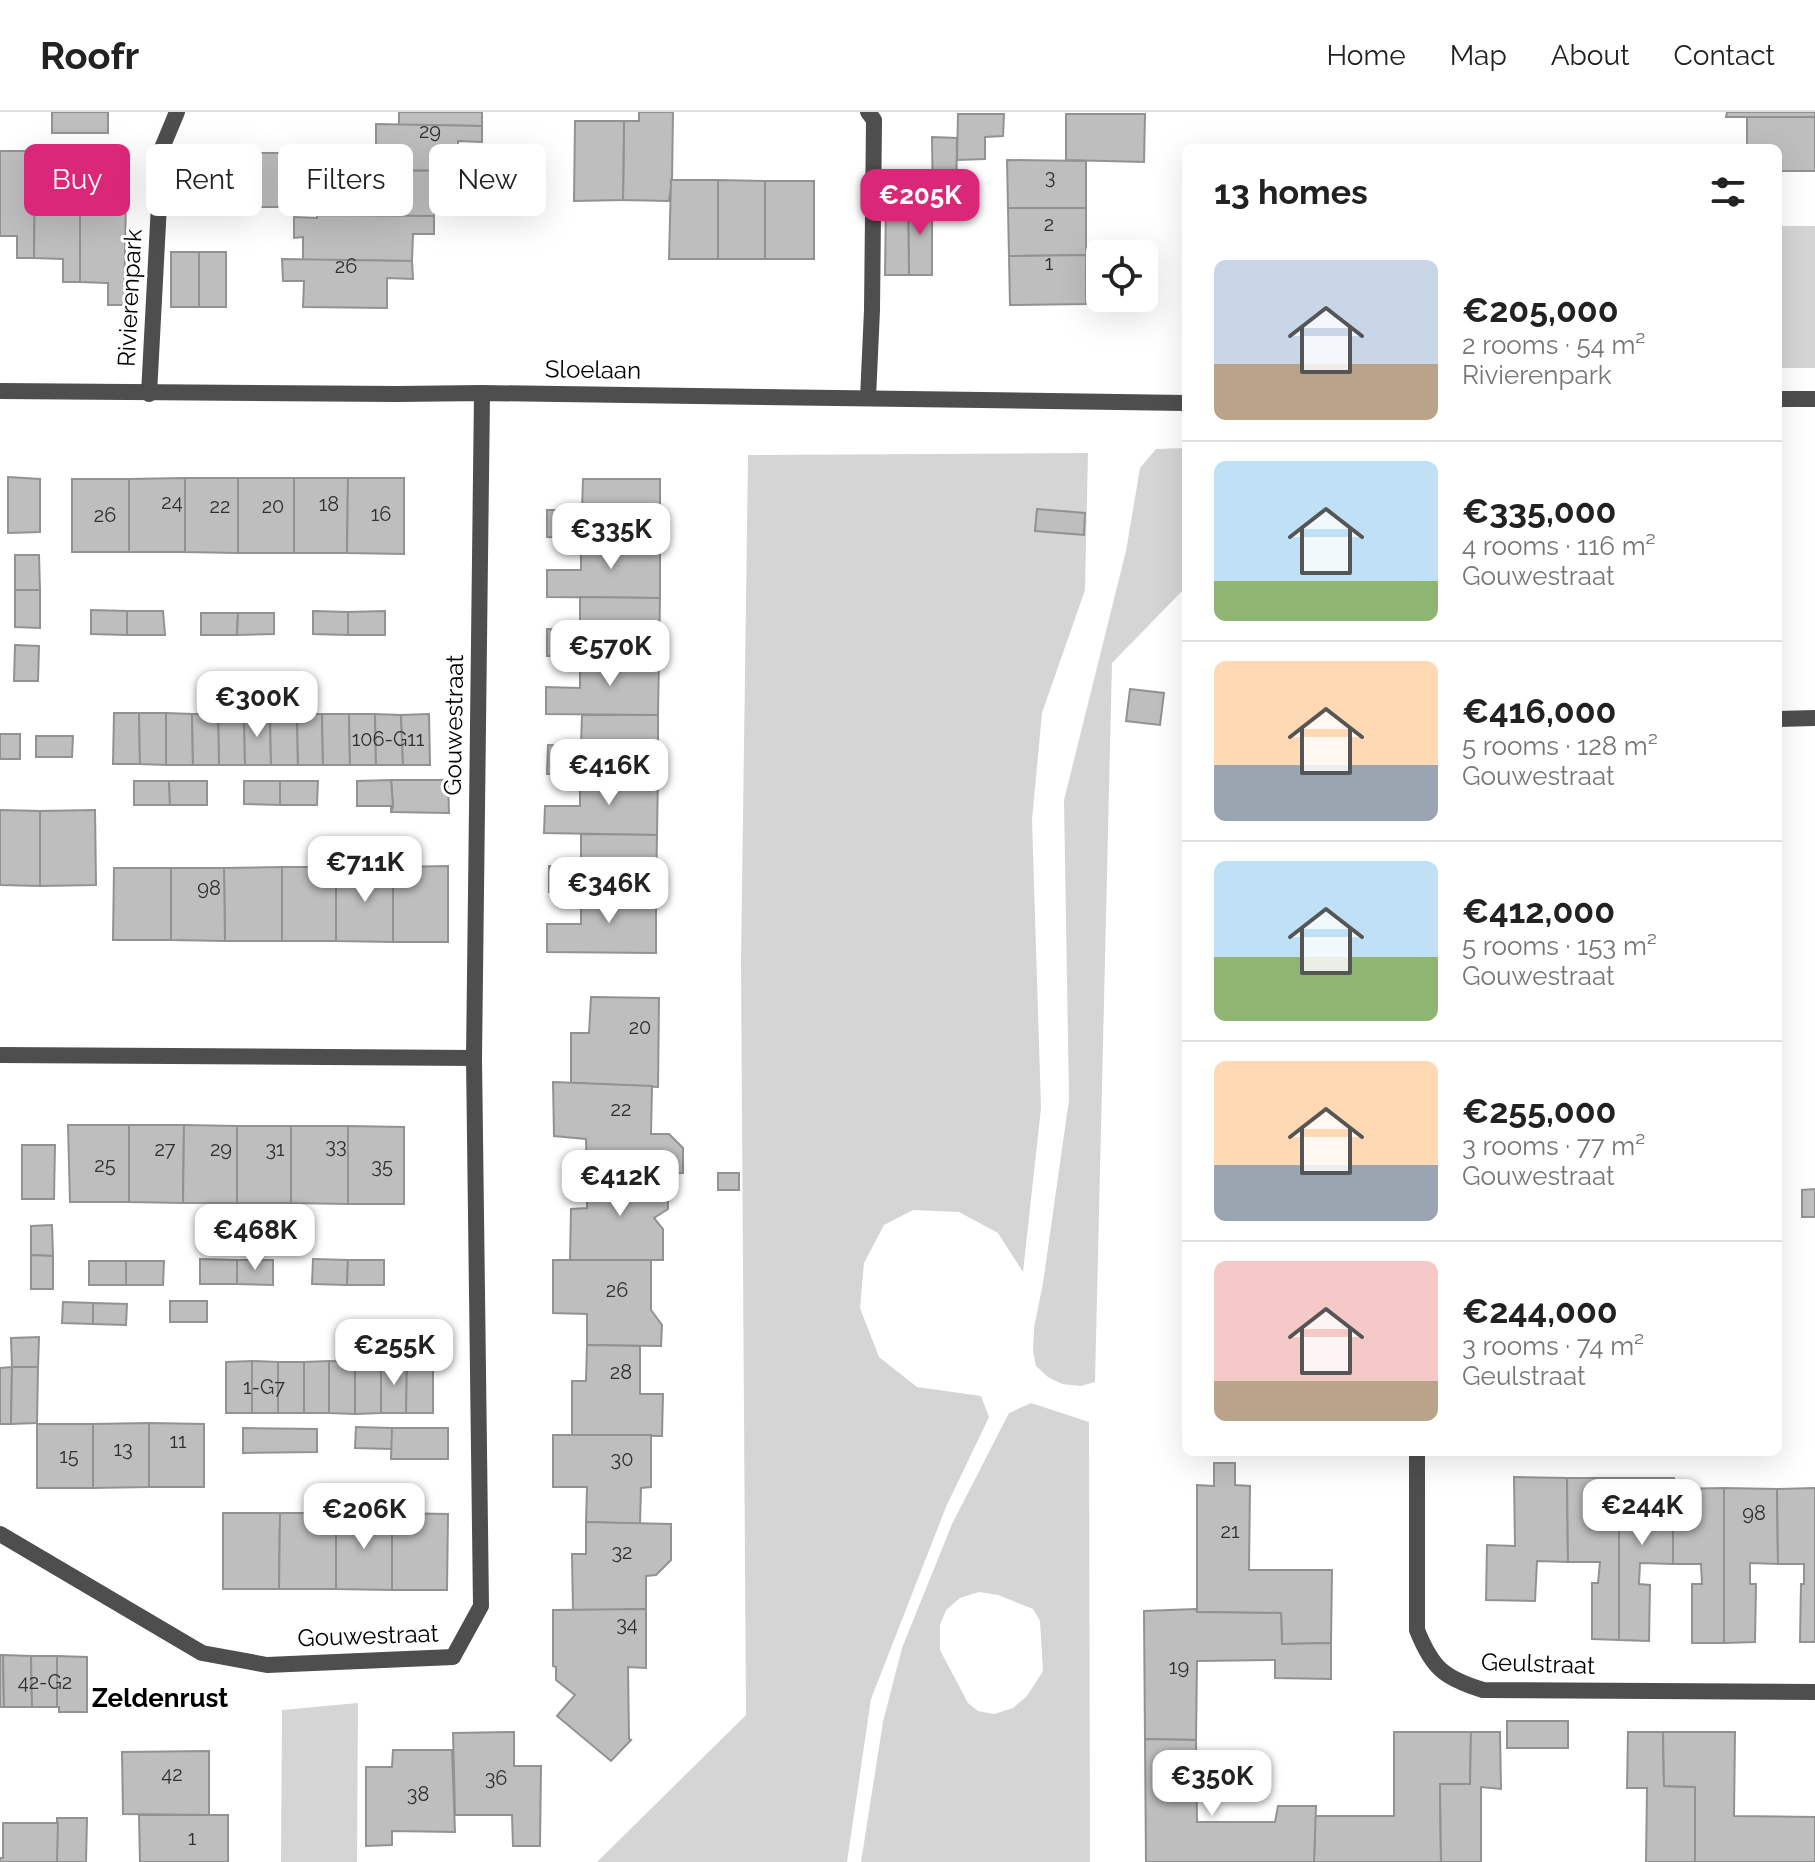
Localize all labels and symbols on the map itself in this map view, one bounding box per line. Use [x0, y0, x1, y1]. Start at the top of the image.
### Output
house number: 29 [419, 119, 441, 143]
house number: 3 [1045, 165, 1055, 189]
pin: €205K [864, 169, 976, 237]
house number: 2 [1044, 212, 1054, 236]
street label: Rivierenpark [111, 228, 148, 368]
house number: 1 [1045, 251, 1054, 275]
house number: 26 [335, 254, 357, 278]
street label: Sloelaan [545, 354, 641, 385]
house number: 24 [161, 490, 183, 514]
house number: 18 [319, 492, 339, 516]
house number: 22 [210, 494, 230, 518]
house number: 20 [262, 494, 284, 518]
house number: 16 [371, 502, 391, 526]
house number: 26 [94, 503, 116, 527]
pin: €335K [555, 503, 667, 571]
pin: €570K [554, 620, 666, 688]
street label: Gouwestraat [438, 654, 469, 796]
pin: €300K [201, 671, 313, 739]
house number: 106-G11 [352, 727, 425, 751]
pin: €416K [553, 739, 665, 807]
pin: €711K [309, 836, 421, 904]
pin: €346K [553, 857, 665, 925]
house number: 98 [197, 876, 221, 900]
house number: 20 [629, 1015, 651, 1039]
house number: 22 [611, 1097, 631, 1121]
house number: 33 [325, 1134, 347, 1158]
house number: 27 [154, 1137, 176, 1161]
house number: 29 [210, 1137, 232, 1161]
house number: 31 [265, 1137, 285, 1161]
pin: €412K [564, 1150, 676, 1218]
house number: 25 [94, 1153, 116, 1177]
house number: 35 [371, 1154, 393, 1178]
pin: €468K [199, 1204, 311, 1272]
house number: 26 [606, 1278, 628, 1302]
pin: €255K [338, 1319, 450, 1387]
house number: 28 [610, 1360, 632, 1384]
house number: 1-G7 [243, 1375, 285, 1399]
house number: 11 [169, 1429, 187, 1453]
house number: 13 [113, 1437, 133, 1461]
house number: 15 [59, 1444, 79, 1468]
house number: 30 [611, 1447, 633, 1471]
pin: €244K [1586, 1479, 1698, 1547]
pin: €206K [308, 1483, 420, 1551]
house number: 98 [1742, 1501, 1766, 1525]
house number: 21 [1221, 1519, 1240, 1543]
house number: 32 [611, 1540, 633, 1564]
house number: 34 [616, 1612, 638, 1636]
street label: Gouwestraat [297, 1619, 439, 1652]
street label: Geulstraat [1480, 1647, 1596, 1680]
house number: 19 [1169, 1655, 1189, 1679]
house number: 42-G2 [18, 1670, 72, 1694]
district label: Zeldenrust [92, 1683, 228, 1713]
pin: €350K [1156, 1750, 1268, 1818]
house number: 42 [161, 1762, 183, 1786]
house number: 36 [485, 1766, 507, 1790]
house number: 38 [407, 1782, 429, 1806]
house number: 1 [188, 1826, 197, 1850]

